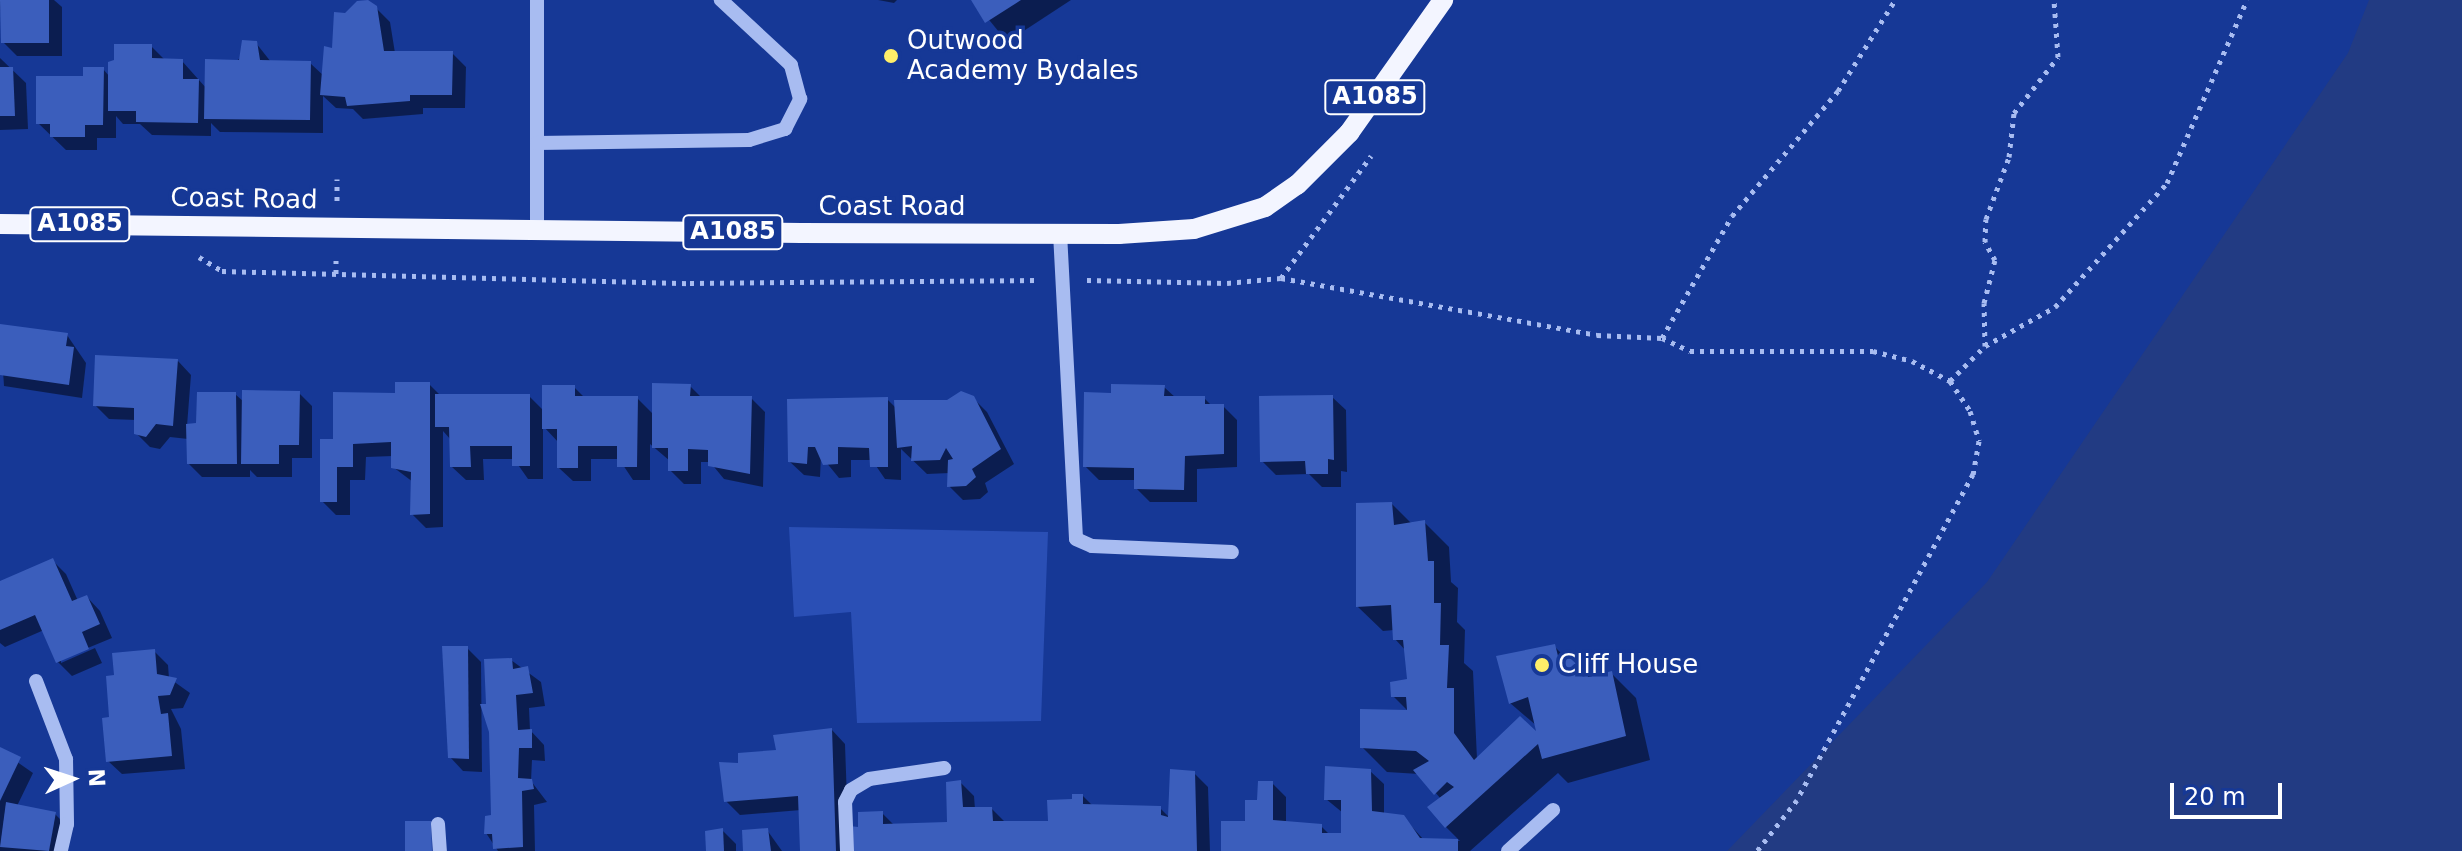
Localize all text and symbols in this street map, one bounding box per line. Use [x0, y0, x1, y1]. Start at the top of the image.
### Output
place label: Outwood Academy Bydales [907, 25, 1138, 86]
marker: Outwood Academy Bydales [882, 47, 900, 65]
road number: A1085 [1323, 77, 1427, 117]
street label: Coast Road [170, 182, 318, 216]
street label: Coast Road [818, 191, 966, 223]
road number: A1085 [28, 204, 132, 244]
road number: A1085 [681, 212, 785, 252]
place label: Cliff House [1558, 649, 1698, 681]
marker: Cliff House [1533, 656, 1551, 674]
north arrow [32, 739, 112, 819]
scale bar [2174, 767, 2286, 817]
text: N [84, 768, 109, 788]
text: 20 m [2184, 783, 2246, 811]

